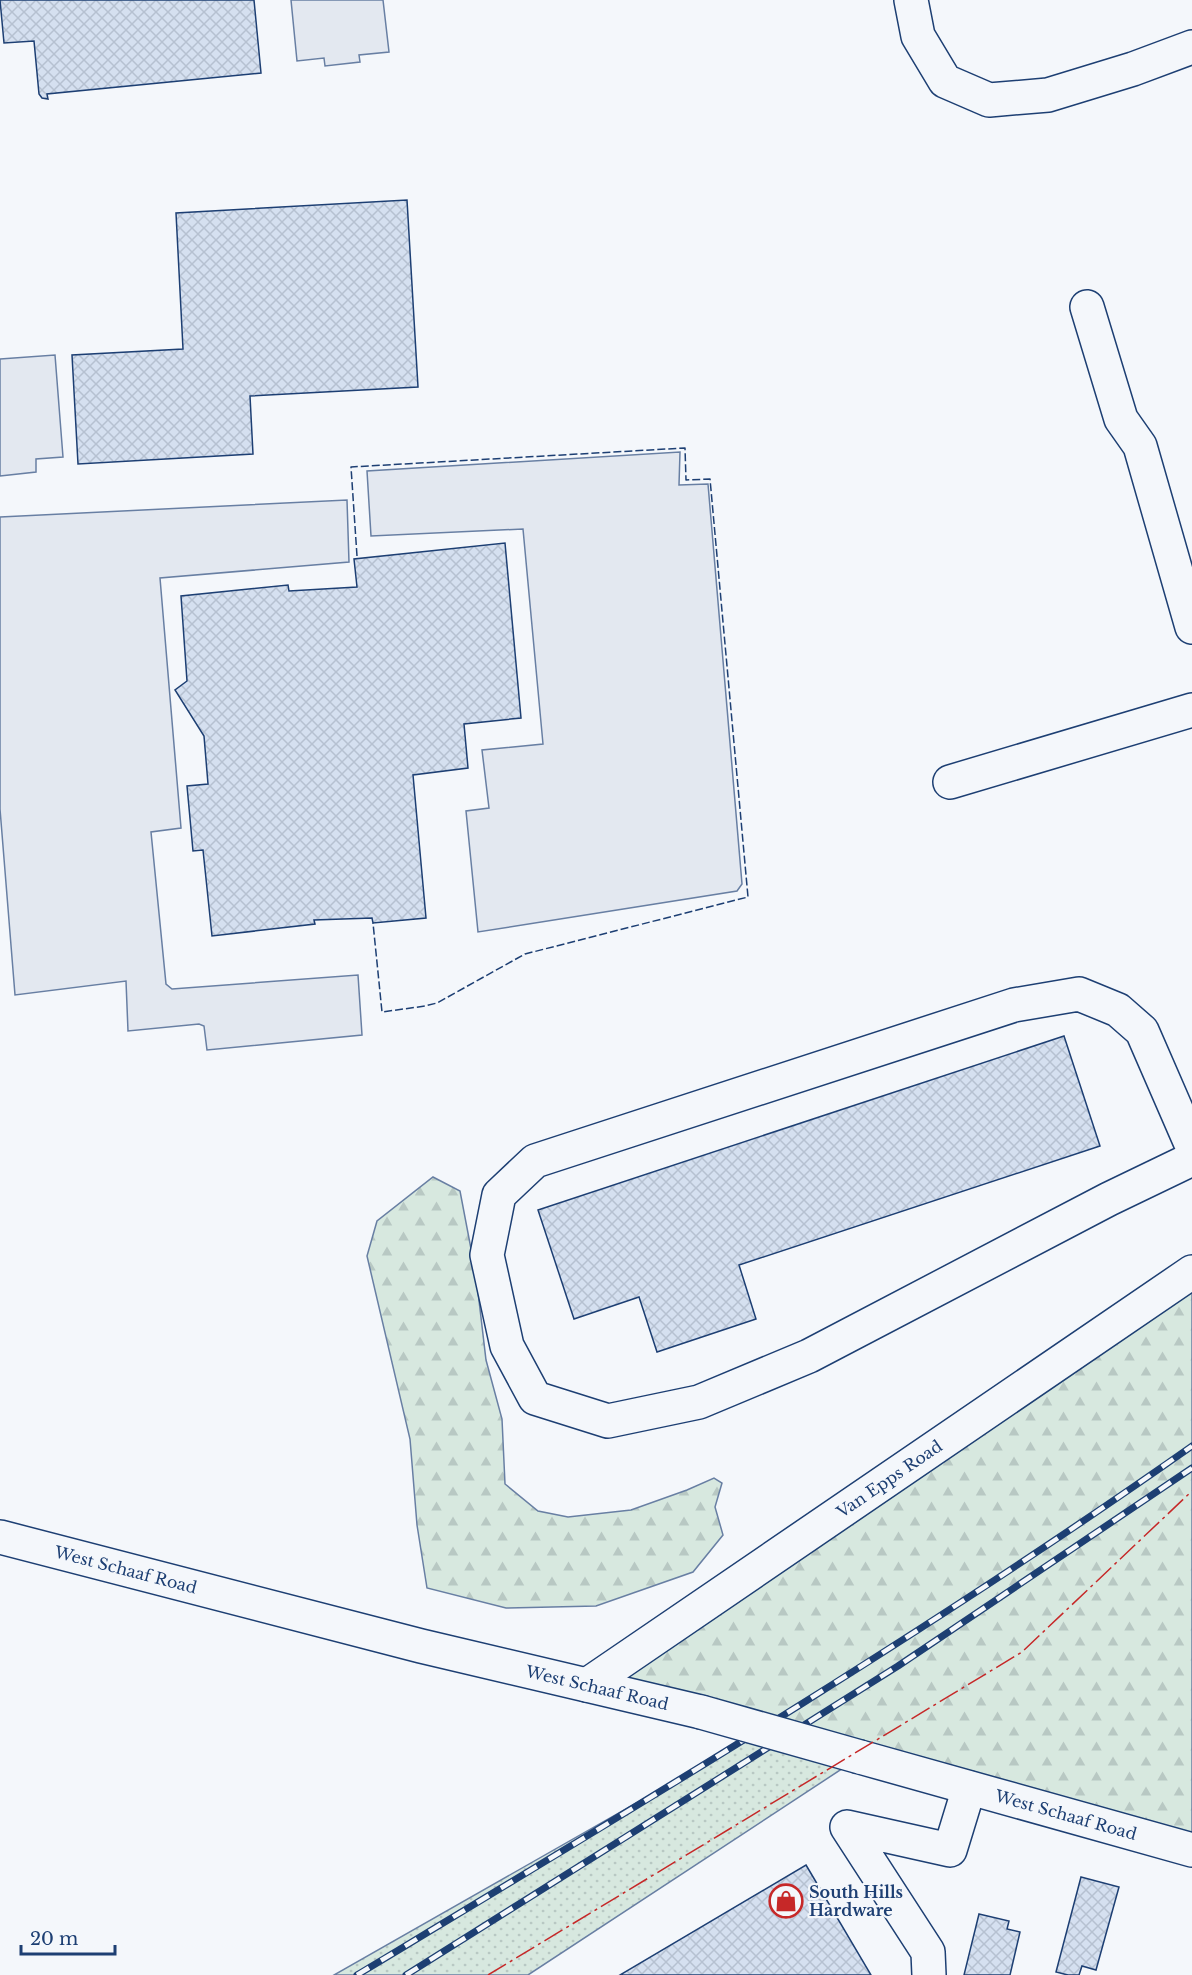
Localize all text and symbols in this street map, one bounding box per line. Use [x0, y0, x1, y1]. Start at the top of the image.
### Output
street label: Van Epps Road [832, 1436, 946, 1522]
street label: West Schaaf Road [52, 1541, 199, 1598]
street label: West Schaaf Road [523, 1661, 671, 1714]
street label: West Schaaf Road [992, 1785, 1139, 1844]
place label: South Hills Hardware [809, 1882, 903, 1920]
shop icon: South Hills Hardware [768, 1883, 804, 1919]
scale bar [21, 1918, 116, 1956]
text: 20 m [30, 1928, 78, 1950]

